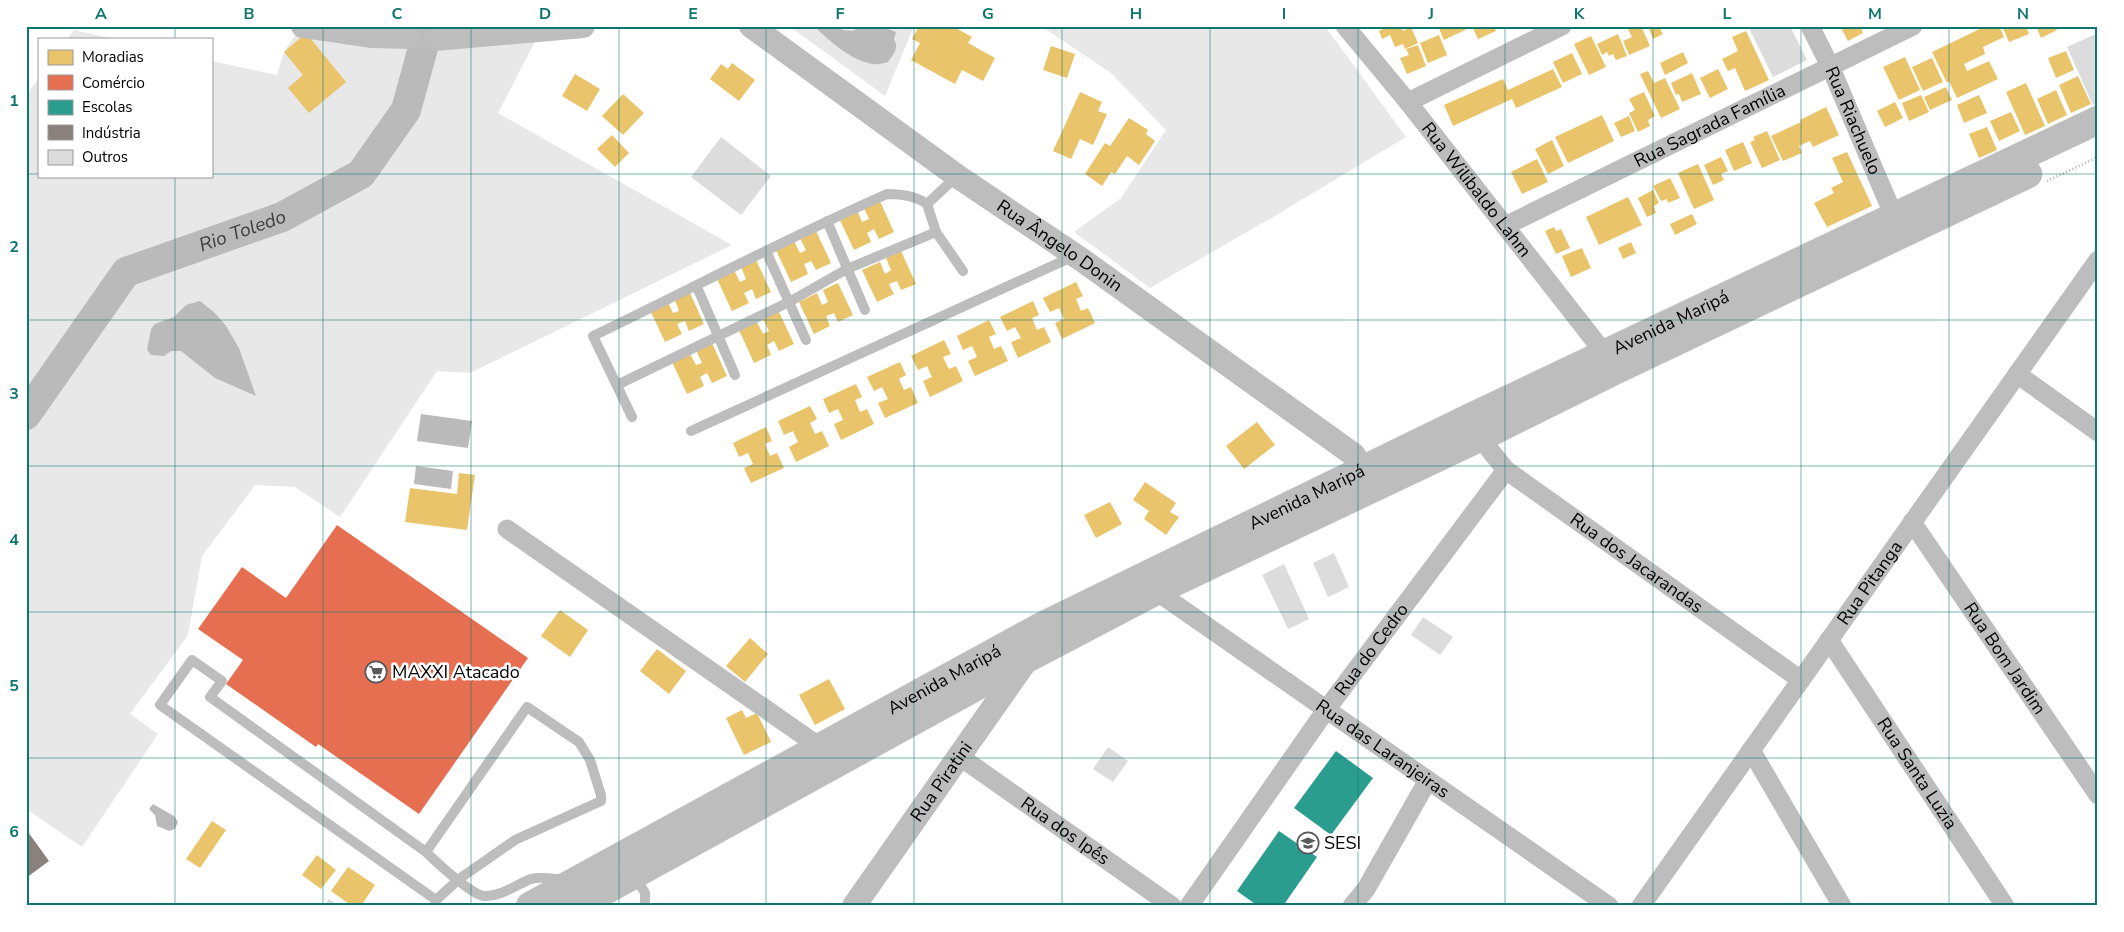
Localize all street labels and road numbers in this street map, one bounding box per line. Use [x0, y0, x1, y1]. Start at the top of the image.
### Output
street label: Rua Riachuelo [1820, 63, 1887, 178]
street label: Rua Sagrada Família [1630, 78, 1790, 173]
street label: Rua Wilibaldo Lahm [1416, 117, 1537, 262]
street label: Rua Ângelo Donin [992, 194, 1128, 297]
street label: Avenida Maripá [1609, 284, 1733, 360]
street label: Avenida Maripá [1245, 459, 1369, 535]
street label: Rua dos Jacarandas [1565, 507, 1708, 619]
street label: Rua Pitanga [1832, 536, 1908, 630]
street label: Rua do Cedro [1329, 598, 1414, 700]
street label: Rua Bom Jardim [1958, 598, 2052, 719]
street label: Avenida Maripá [883, 639, 1005, 720]
street label: Rua das Laranjeiras [1311, 694, 1454, 804]
street label: Rua Santa Luzia [1872, 713, 1963, 834]
street label: Rua Piratini [905, 737, 978, 826]
street label: Rua dos Ipês [1016, 791, 1115, 870]

